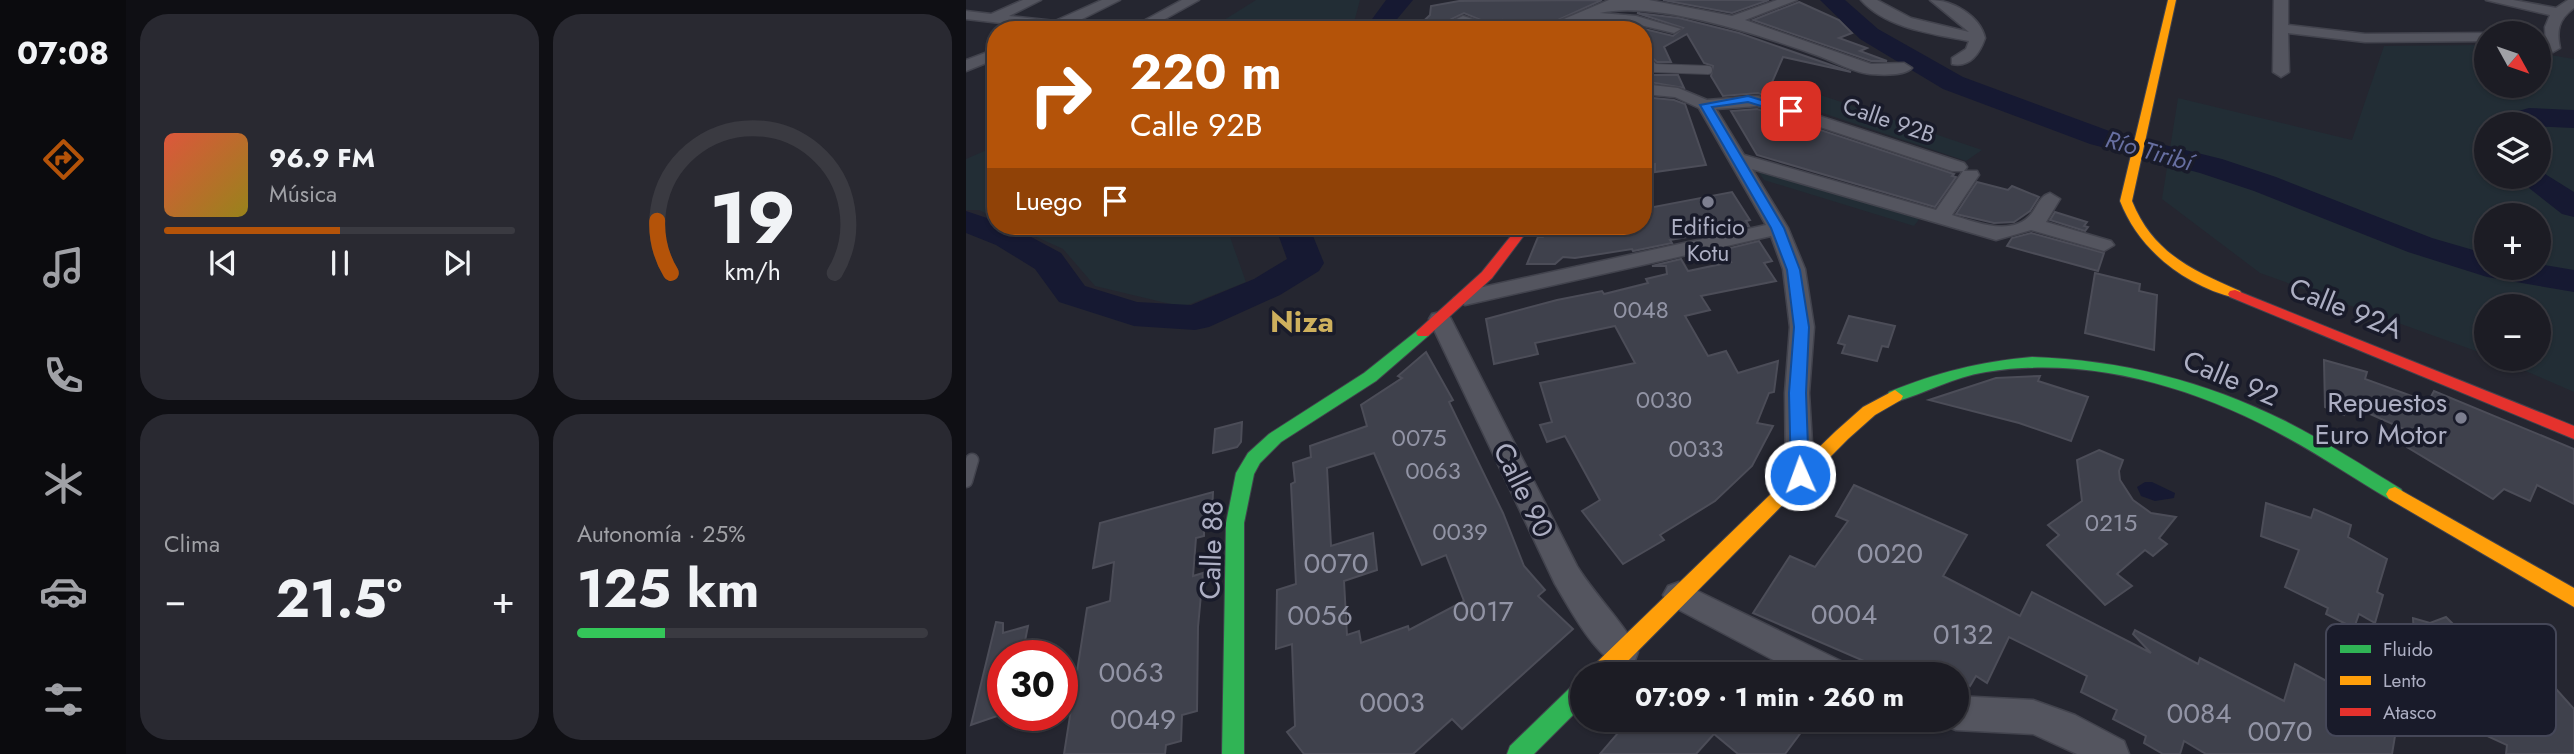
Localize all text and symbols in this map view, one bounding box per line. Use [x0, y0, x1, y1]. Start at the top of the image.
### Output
north arrow [2474, 21, 2552, 98]
map controls [2474, 21, 2551, 371]
text: 07:08 [17, 30, 109, 76]
text: 220 m [1130, 37, 1282, 107]
icon: right [1015, 49, 1106, 140]
pin [1761, 81, 1821, 141]
street label: Calle 92B [1838, 88, 1940, 152]
icon: arrive [1772, 92, 1810, 130]
text: Calle 92B [1130, 102, 1263, 148]
button: layers [2474, 112, 2551, 189]
water label: Río Tiribí [2101, 121, 2200, 180]
icon: directions [39, 135, 88, 184]
text: 96.9 FM [269, 139, 375, 177]
text: 19 [710, 166, 795, 271]
text: Música [269, 177, 337, 211]
text: Luego [1015, 182, 1082, 220]
icon: arrive [1096, 182, 1134, 220]
marker: Edificio Kotu [1700, 194, 1716, 210]
button: + [2474, 203, 2551, 280]
place label: Edificio Kotu [1671, 210, 1745, 270]
icon: music [39, 243, 88, 292]
icon: previous [204, 244, 242, 282]
icon: pause [321, 244, 359, 282]
icon: next [438, 244, 476, 282]
text: km/h [724, 253, 781, 289]
street label: Calle 92A [2283, 267, 2409, 350]
house number: 0048 [1613, 292, 1669, 327]
button: − [2474, 294, 2551, 371]
district label: Niza [1270, 300, 1334, 343]
street label: Calle 92 [2177, 340, 2285, 417]
icon: phone [39, 351, 88, 400]
house number: 0030 [1636, 382, 1692, 417]
place label: Repuestos Euro Motor [2314, 382, 2447, 455]
marker: Repuestos Euro Motor [2453, 410, 2469, 426]
house number: 0075 [1392, 420, 1446, 455]
house number: 0033 [1668, 431, 1724, 466]
street label: Calle 90 [1483, 436, 1564, 545]
position arrow [1763, 438, 1837, 512]
house number: 0063 [1405, 453, 1461, 488]
icon: climate [39, 459, 88, 508]
street label: Calle 88 [1189, 500, 1234, 600]
house number: 0215 [2085, 505, 2137, 540]
house number: 0039 [1432, 514, 1488, 549]
text: Autonomía · 25% [577, 517, 746, 551]
text: Clima [164, 527, 220, 561]
house number: 0020 [1857, 533, 1923, 574]
house number: 0070 [1303, 543, 1369, 584]
text: 125 km [577, 551, 759, 627]
text: 21.5° [276, 561, 402, 637]
icon: car [39, 567, 88, 616]
text: − [164, 572, 186, 627]
text: + [492, 572, 515, 627]
house number: 0017 [1453, 591, 1514, 632]
house number: 0004 [1811, 594, 1877, 635]
house number: 0056 [1287, 595, 1353, 636]
house number: 0132 [1933, 614, 1993, 655]
legend [2326, 624, 2556, 736]
text: Fluido [2383, 636, 2433, 663]
speed limit sign: 30 [987, 640, 1078, 731]
house number: 0063 [1098, 652, 1164, 693]
text: Lento [2383, 667, 2426, 694]
icon: filters [39, 675, 88, 724]
text: 07:09 · 1 min · 260 m [1635, 678, 1904, 716]
house number: 0003 [1359, 682, 1425, 723]
house number: 0084 [2166, 693, 2232, 734]
house number: 0049 [1110, 699, 1176, 740]
text: Atasco [2383, 699, 2436, 726]
house number: 0070 [2247, 711, 2313, 752]

